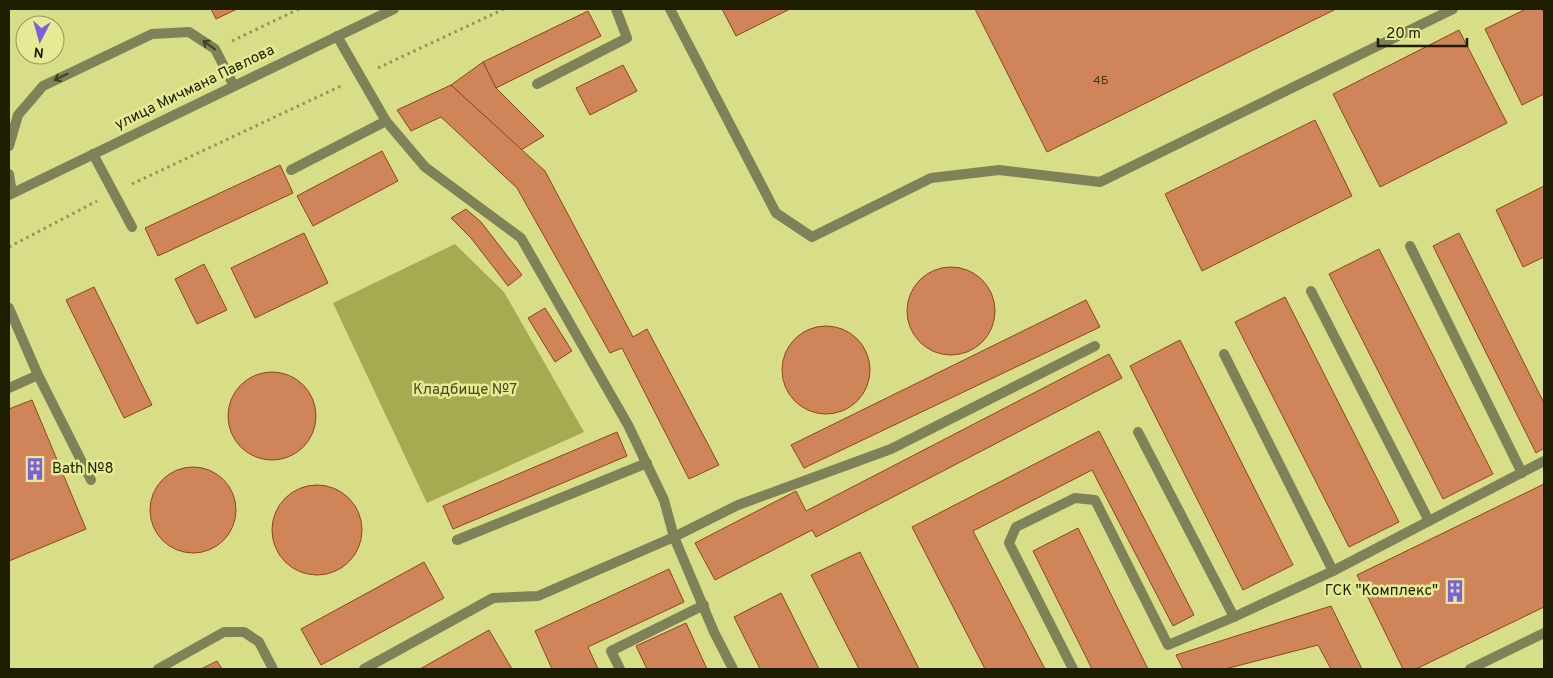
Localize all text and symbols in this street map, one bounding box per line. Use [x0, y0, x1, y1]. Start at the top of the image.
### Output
north arrow [15, 15, 65, 65]
scale bar [1378, 15, 1467, 47]
text: 20 m [1386, 25, 1421, 44]
one-way arrow [202, 40, 216, 50]
street label: улица Мичмана Павлова [112, 41, 278, 135]
text: N [33, 42, 45, 60]
one-way arrow [53, 73, 68, 83]
house number: 4Б [1093, 73, 1109, 89]
park label: Кладбище №7 [413, 381, 517, 400]
building icon: Bath №8 [22, 456, 48, 482]
place label: Bath №8 [52, 460, 114, 479]
building icon: ГСК "Комплекс" [1442, 578, 1468, 604]
place label: ГСК "Комплекс" [1325, 582, 1438, 601]

